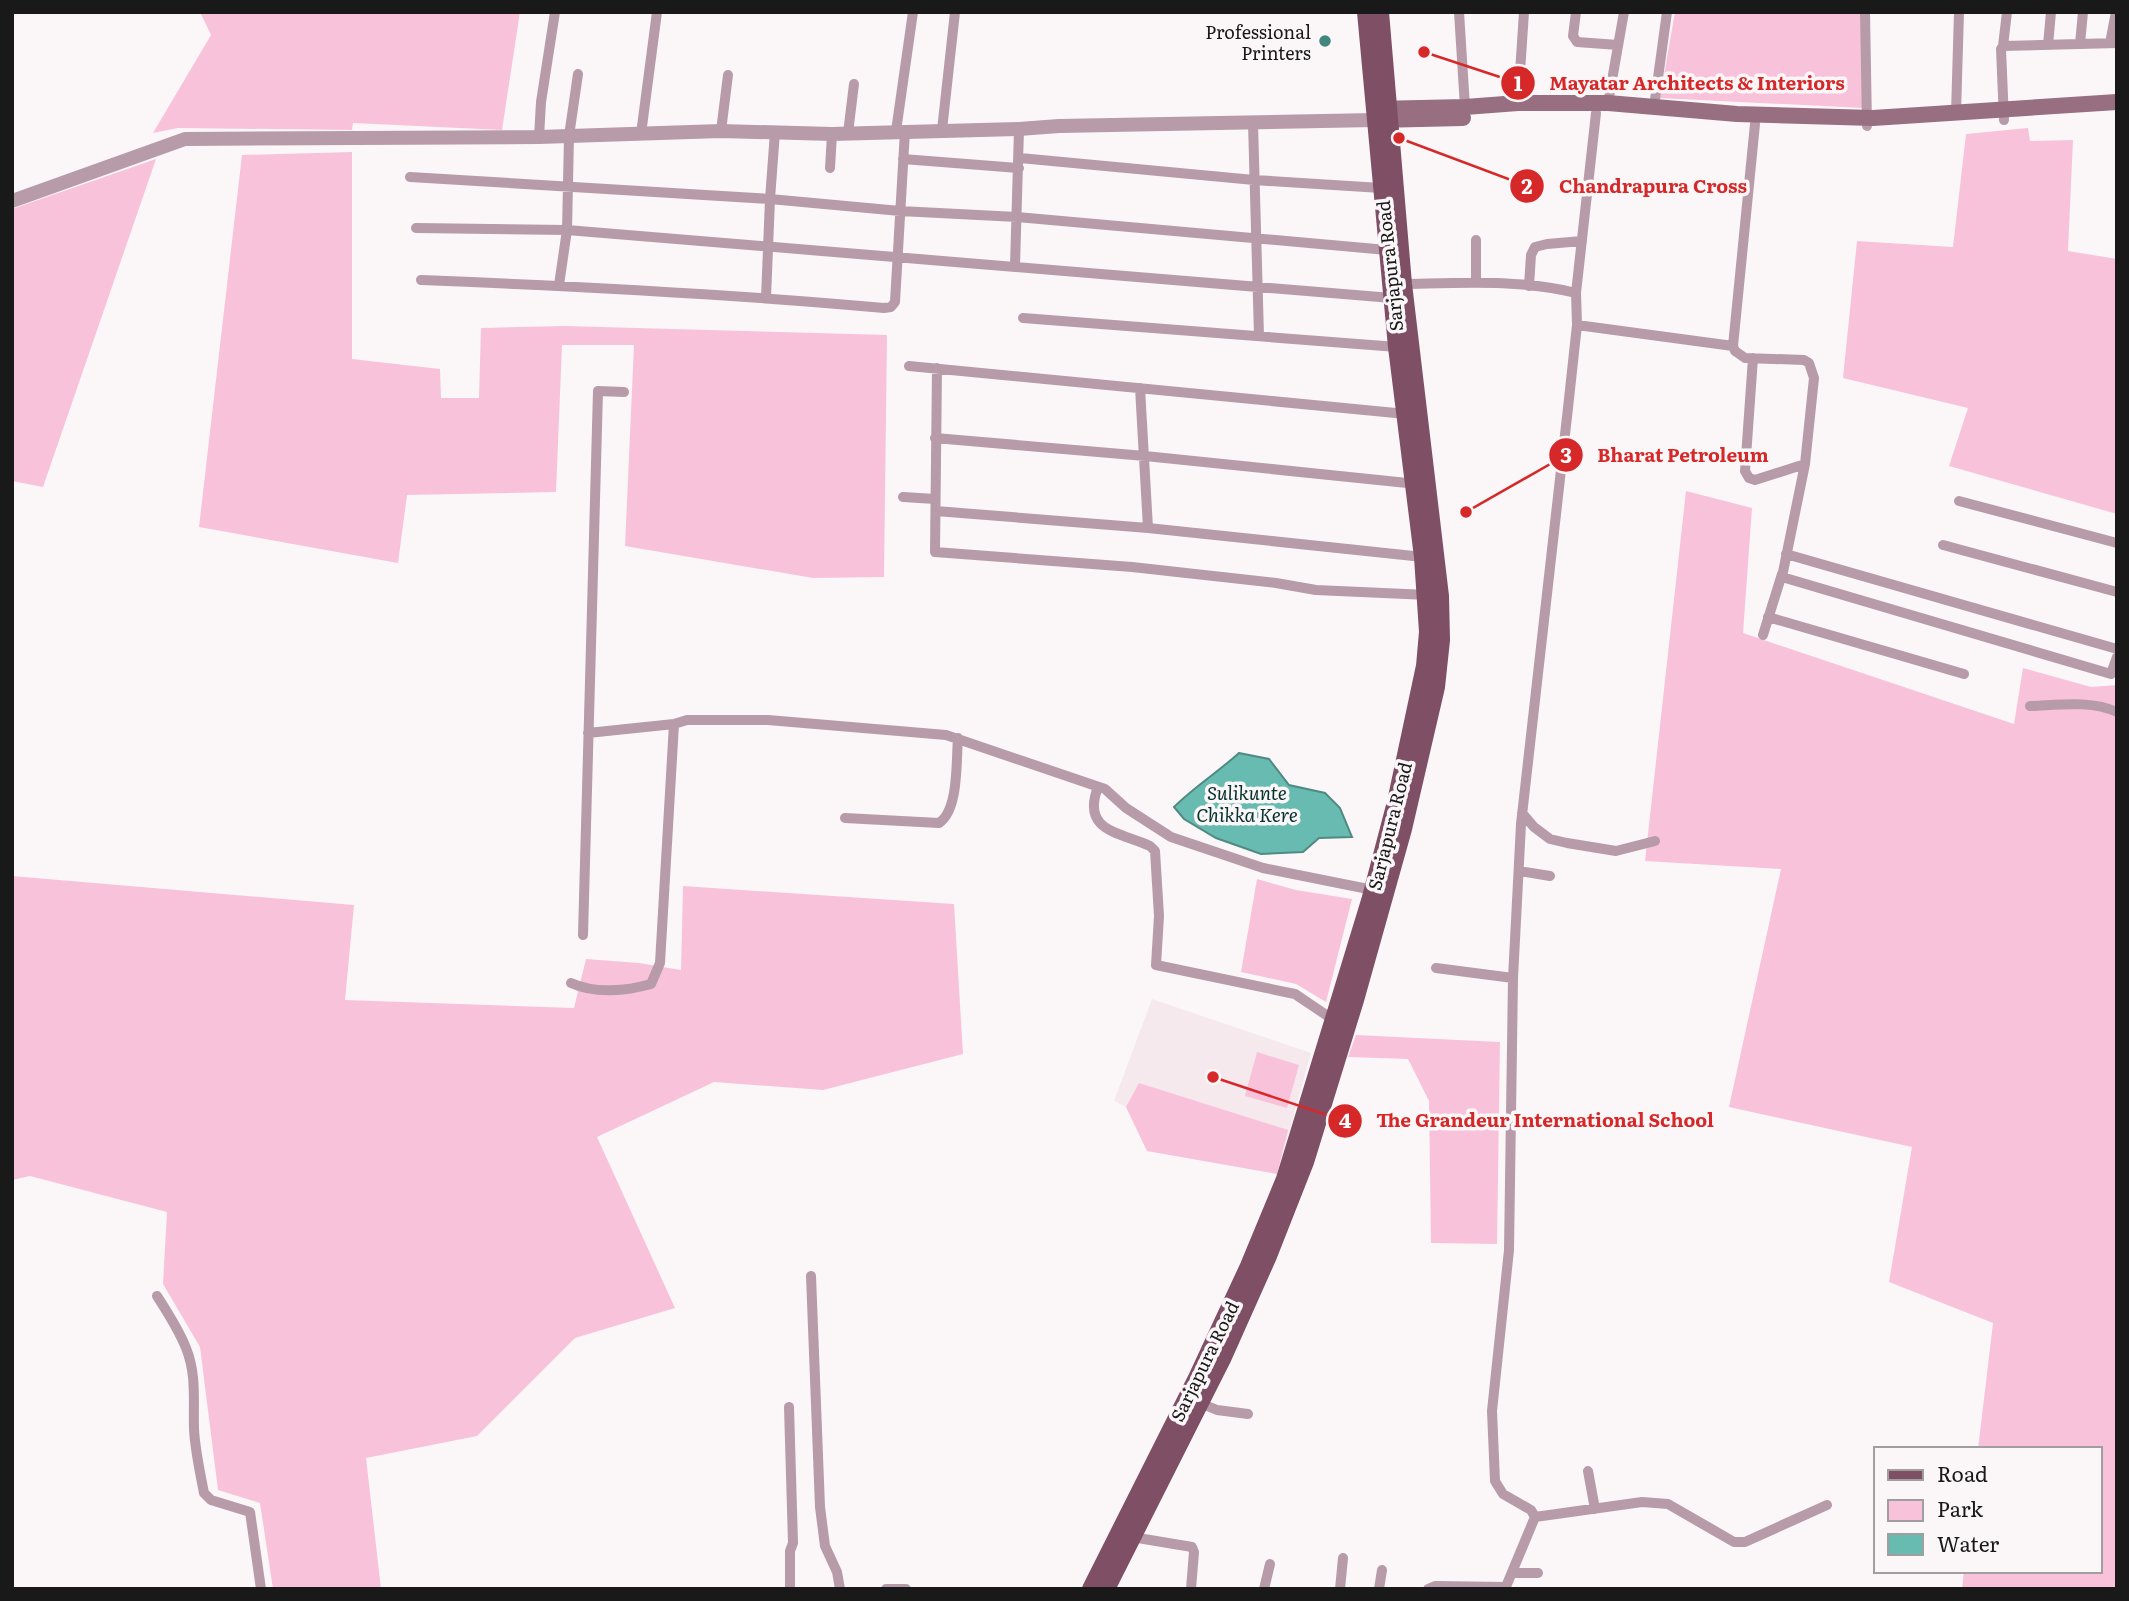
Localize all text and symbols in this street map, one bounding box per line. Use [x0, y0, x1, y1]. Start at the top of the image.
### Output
place label: Professional Printers [1205, 18, 1311, 66]
marker: Professional Printers [1317, 33, 1333, 49]
callout: Mayatar Architects & Interiors [1501, 63, 1859, 103]
text: 1 [1514, 66, 1523, 97]
text: Mayatar Architects & Interiors [1549, 68, 1845, 96]
callout: Chandrapura Cross [1510, 166, 1761, 206]
text: 2 [1521, 169, 1533, 200]
text: Chandrapura Cross [1559, 171, 1747, 199]
street label: Sarjapura Road [1369, 199, 1409, 333]
callout: Bharat Petroleum [1548, 435, 1783, 475]
text: 3 [1560, 438, 1572, 469]
text: Bharat Petroleum [1597, 440, 1769, 468]
street label: Sarjapura Road [1360, 759, 1418, 893]
water label: Sulikunte Chikka Kere [1196, 778, 1298, 828]
callout: The Grandeur International School [1327, 1101, 1728, 1141]
text: 4 [1339, 1103, 1352, 1134]
text: The Grandeur International School [1376, 1105, 1714, 1133]
street label: Sarjapura Road [1163, 1296, 1245, 1426]
legend [1874, 1447, 2101, 1573]
text: Road [1937, 1457, 1988, 1488]
text: Park [1937, 1492, 1983, 1523]
text: Water [1937, 1527, 1999, 1558]

